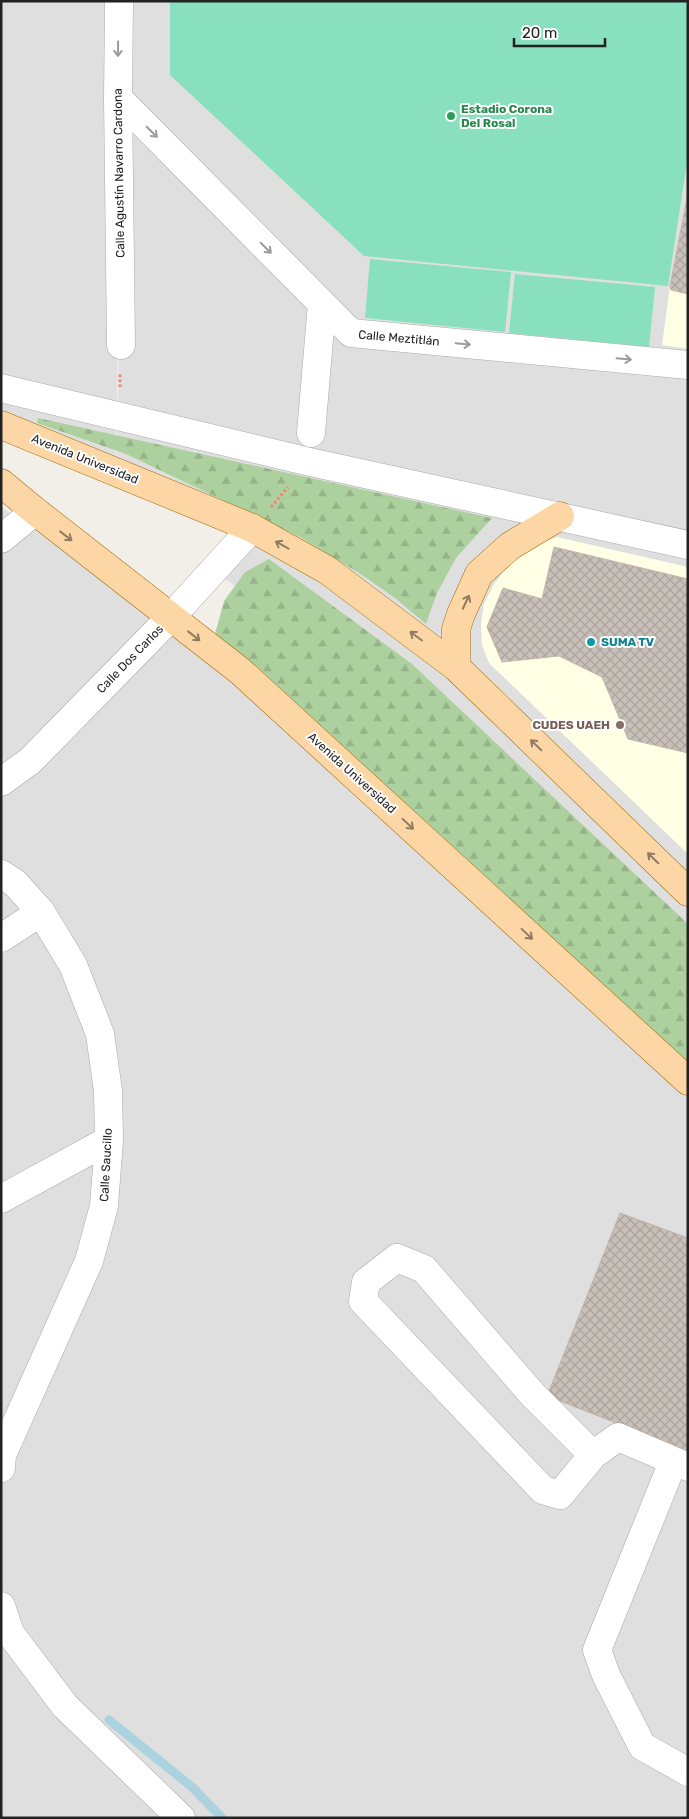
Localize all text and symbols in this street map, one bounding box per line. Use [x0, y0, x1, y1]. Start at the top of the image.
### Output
scale bar [514, 15, 605, 47]
text: 20 m [522, 24, 557, 42]
one-way arrow [114, 41, 123, 57]
street label: Calle Agustín Navarro Cardona [111, 88, 127, 258]
place label: Estadio Corona Del Rosal [461, 102, 552, 130]
marker: Estadio Corona Del Rosal [445, 110, 457, 122]
one-way arrow [146, 126, 158, 139]
one-way arrow [260, 242, 272, 254]
street label: Calle Meztitlán [358, 327, 440, 349]
one-way arrow [454, 339, 470, 349]
one-way arrow [616, 354, 632, 364]
street label: Avenida Universidad [30, 431, 140, 487]
one-way arrow [59, 530, 72, 541]
one-way arrow [274, 540, 289, 550]
one-way arrow [462, 595, 471, 610]
street label: Calle Dos Carlos [94, 622, 166, 696]
one-way arrow [187, 630, 200, 641]
one-way arrow [409, 631, 423, 641]
place label: SUMA TV [601, 635, 655, 649]
marker: SUMA TV [585, 636, 597, 648]
place label: CUDES UAEH [532, 718, 610, 732]
marker: CUDES UAEH [614, 719, 626, 731]
street label: Avenida Universidad [305, 730, 399, 816]
one-way arrow [530, 739, 543, 751]
one-way arrow [401, 818, 414, 830]
one-way arrow [647, 852, 659, 864]
one-way arrow [521, 928, 534, 940]
street label: Calle Saucillo [97, 1128, 115, 1202]

